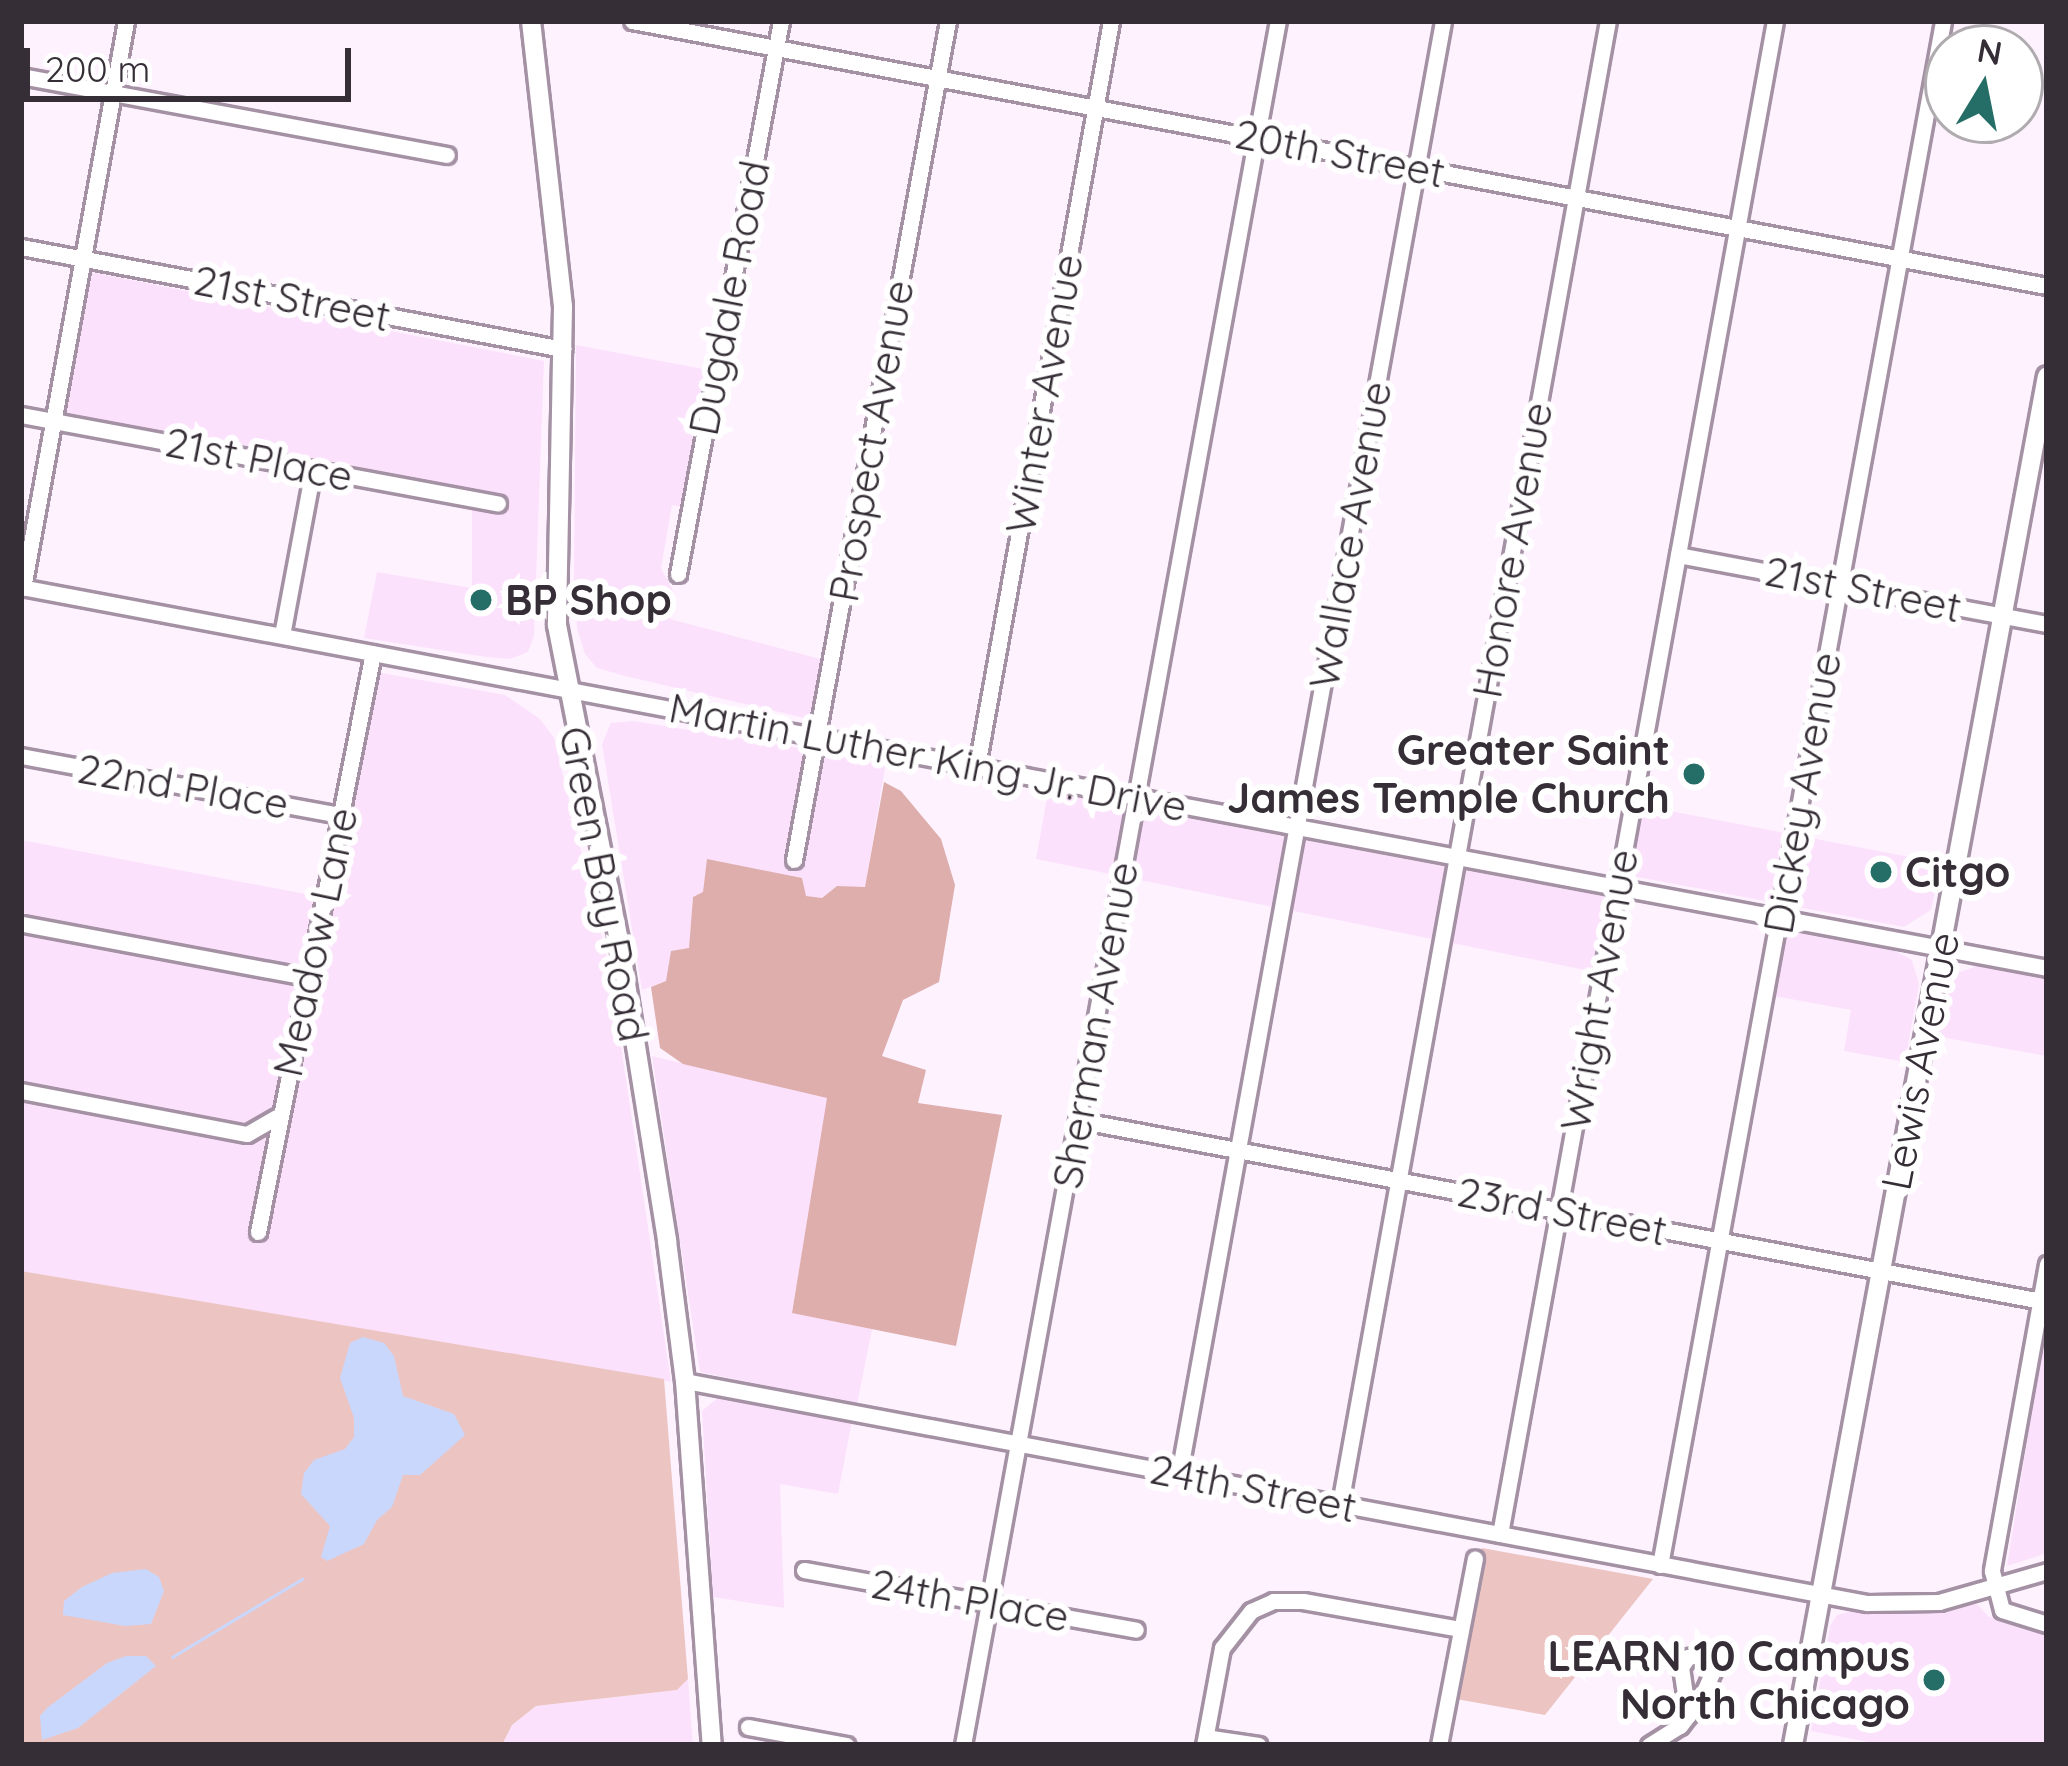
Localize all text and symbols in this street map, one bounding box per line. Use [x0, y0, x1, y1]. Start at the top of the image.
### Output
scale bar [30, 24, 357, 98]
north arrow [1924, 24, 2044, 144]
text: N [1974, 29, 2005, 73]
text: 200 m [45, 46, 150, 91]
street label: 20th Street [1231, 108, 1449, 198]
street label: Dugdale Road [678, 156, 780, 440]
street label: Winter Avenue [995, 250, 1093, 538]
street label: 21st Street [190, 254, 394, 342]
street label: Prospect Avenue [818, 276, 924, 606]
street label: Wallace Avenue [1298, 377, 1402, 693]
street label: Honore Avenue [1461, 398, 1563, 702]
street label: 21st Place [161, 416, 357, 502]
street label: 21st Street [1761, 545, 1965, 633]
place label: BP Shop [505, 575, 672, 625]
marker: BP Shop [468, 587, 494, 613]
street label: Dickey Avenue [1752, 648, 1852, 938]
street label: Martin Luther King Jr. Drive [665, 682, 1191, 832]
street label: Green Bay Road [549, 722, 659, 1046]
place label: Greater Saint James Temple Church [1227, 725, 1670, 824]
street label: 22nd Place [74, 743, 292, 829]
marker: Greater Saint James Temple Church [1681, 761, 1707, 787]
street label: Meadow Lane [262, 803, 368, 1081]
street label: Wright Avenue [1549, 845, 1649, 1135]
place label: Citgo [1905, 847, 2010, 897]
street label: Sherman Avenue [1041, 858, 1149, 1192]
marker: Citgo [1868, 859, 1894, 885]
street label: Lewis Avenue [1870, 928, 1970, 1194]
street label: 23rd Street [1453, 1166, 1671, 1256]
street label: 24th Street [1146, 1443, 1360, 1533]
street label: 24th Place [867, 1558, 1073, 1642]
place label: LEARN 10 Campus North Chicago [1547, 1631, 1910, 1730]
marker: LEARN 10 Campus North Chicago [1921, 1667, 1947, 1693]

